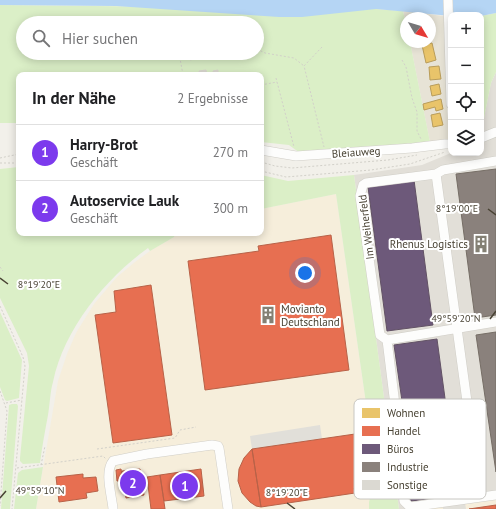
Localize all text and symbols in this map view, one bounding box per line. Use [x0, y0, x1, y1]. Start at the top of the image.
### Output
north arrow [400, 12, 436, 48]
map controls [448, 12, 484, 156]
button: + [448, 12, 484, 48]
search box [16, 16, 264, 60]
icon: search [30, 27, 52, 49]
text: Hier suchen [62, 29, 138, 48]
button: − [448, 48, 484, 84]
button: locate [448, 84, 484, 120]
text: In der Nähe [32, 87, 116, 109]
text: 2 Ergebnisse [177, 90, 248, 107]
button: layers [448, 120, 484, 156]
text: Harry-Brot [70, 135, 138, 154]
street label: Bleiauweg [331, 143, 381, 161]
text: 1 [41, 144, 49, 161]
text: 270 m [213, 144, 248, 161]
text: Geschäft [70, 154, 118, 171]
text: Autoservice Lauk [70, 191, 179, 210]
street label: Im Weiherfeld [355, 194, 377, 260]
text: 2 [41, 200, 49, 217]
text: 300 m [213, 200, 248, 217]
text: 8°19'00"E [436, 202, 478, 215]
text: Geschäft [70, 210, 118, 227]
building icon: Rhenus Logistics [471, 234, 491, 254]
place label: Rhenus Logistics [390, 237, 468, 251]
your location [295, 263, 315, 283]
text: 8°19'20"E [18, 278, 60, 291]
place label: Movianto Deutschland [281, 302, 340, 329]
building icon: Movianto Deutschland [258, 305, 278, 325]
text: 49°59'20"N [431, 312, 481, 325]
legend [354, 399, 486, 499]
text: Wohnen [387, 406, 425, 420]
text: Handel [387, 424, 421, 438]
text: Büros [387, 442, 414, 456]
text: Industrie [387, 460, 429, 474]
pin: 2 [120, 468, 146, 498]
pin: 1 [172, 471, 198, 501]
text: Sonstige [387, 478, 428, 492]
text: 49°59'10"N [15, 484, 65, 497]
text: 8°19'20"E [266, 486, 308, 499]

